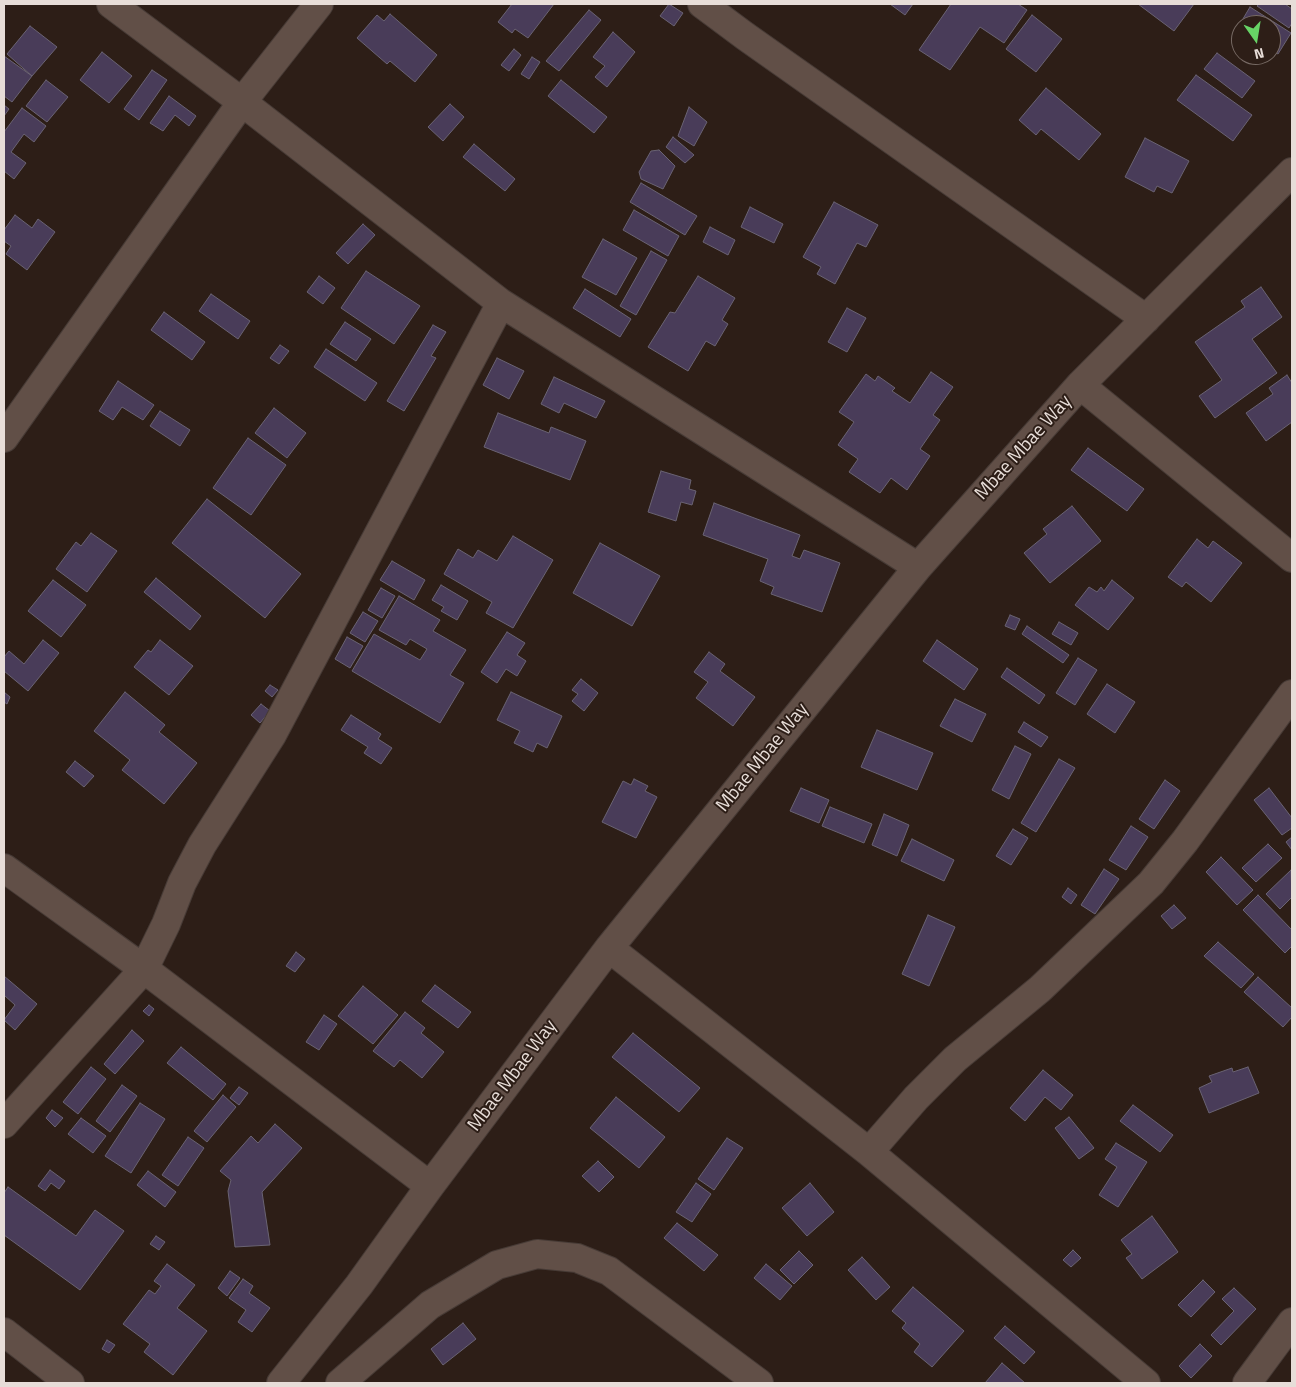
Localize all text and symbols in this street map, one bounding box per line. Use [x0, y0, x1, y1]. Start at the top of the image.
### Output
north arrow [1231, 15, 1281, 65]
text: N [1252, 43, 1266, 65]
street label: Mbae Mbae Way [971, 391, 1077, 505]
street label: Mbae Mbae Way [712, 699, 814, 817]
street label: Mbae Mbae Way [464, 1016, 562, 1136]

